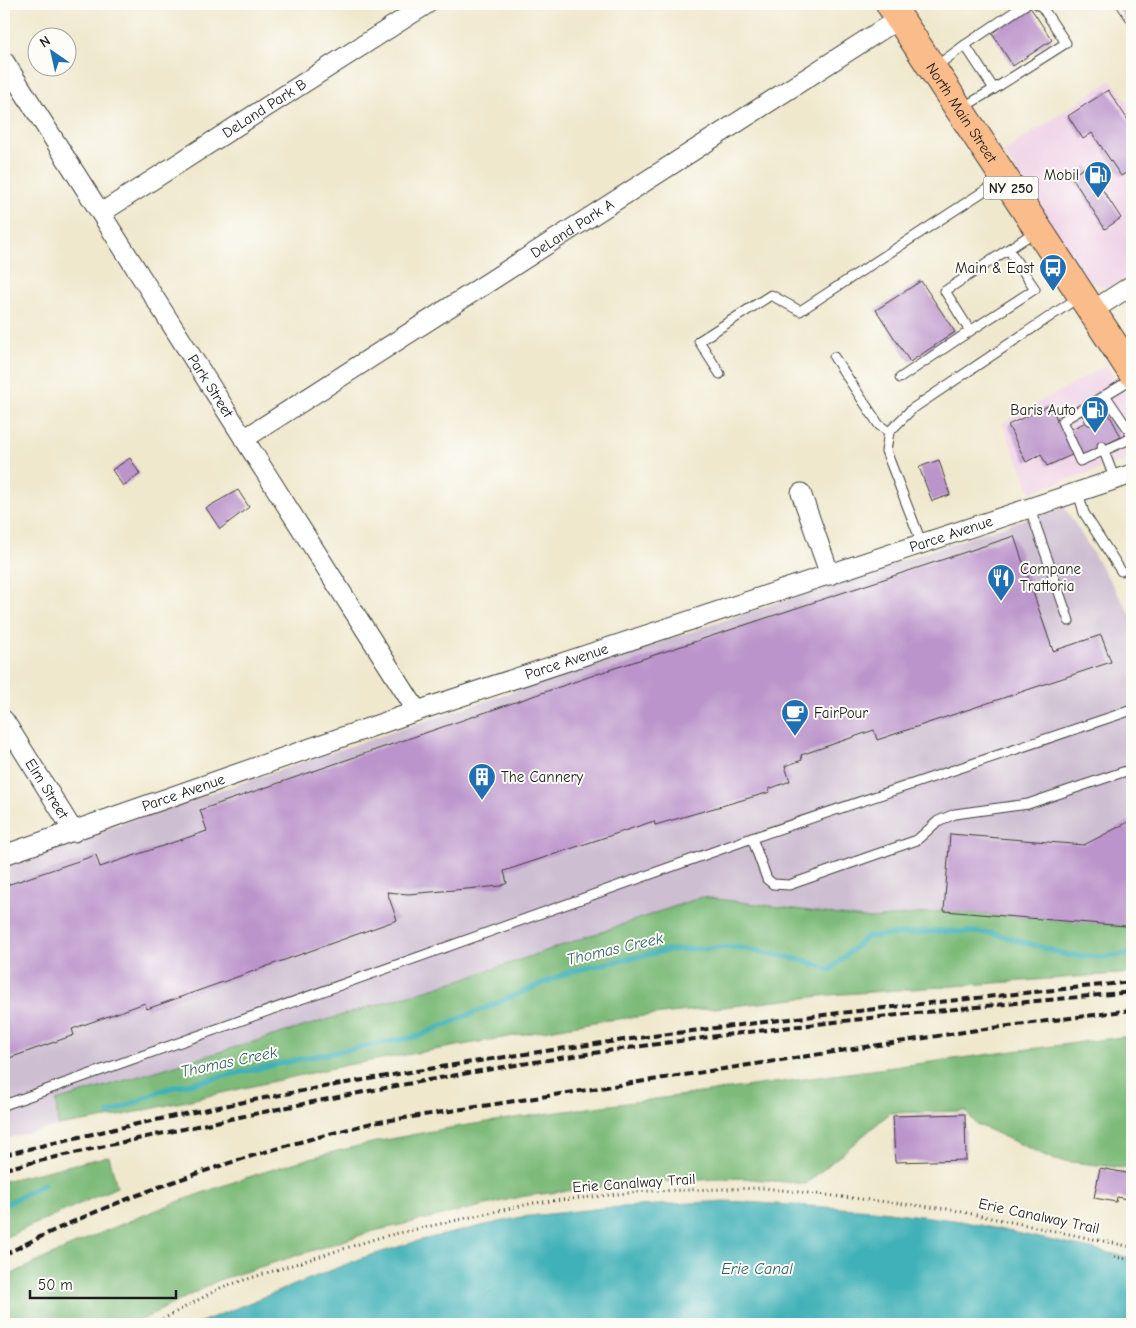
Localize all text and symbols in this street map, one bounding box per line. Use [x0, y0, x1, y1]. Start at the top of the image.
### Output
north arrow [28, 28, 78, 78]
text: N [36, 32, 54, 51]
street label: North Main Street [922, 59, 1001, 167]
street label: DeLand Park B [219, 75, 310, 142]
fuel station icon: Mobil [1083, 160, 1113, 199]
place label: Mobil [1044, 166, 1079, 184]
road number: NY 250 [984, 177, 1038, 200]
street label: DeLand Park A [527, 195, 618, 262]
bus stop icon: Main & East [1038, 253, 1068, 292]
place label: Main & East [955, 259, 1035, 277]
street label: Park Street [184, 351, 238, 421]
fuel station icon: Baris Auto [1080, 395, 1110, 434]
place label: Baris Auto [1010, 401, 1076, 419]
street label: Parce Avenue [907, 512, 995, 556]
place label: Compane Trattoria [1020, 560, 1082, 595]
restaurant icon: Compane Trattoria [986, 563, 1016, 602]
street label: Parce Avenue [523, 639, 611, 684]
cafe icon: FairPour [780, 698, 810, 737]
place label: FairPour [814, 704, 868, 722]
street label: Elm Street [21, 755, 73, 823]
building icon: The Cannery [467, 762, 497, 801]
place label: The Cannery [501, 768, 583, 786]
street label: Parce Avenue [140, 770, 228, 815]
water label: Thomas Creek [565, 929, 665, 969]
water label: Thomas Creek [179, 1043, 279, 1081]
street label: Erie Canalway Trail [572, 1170, 696, 1196]
street label: Erie Canalway Trail [977, 1194, 1101, 1238]
water label: Erie Canal [721, 1260, 793, 1278]
scale bar [30, 1268, 176, 1300]
text: 50 m [38, 1276, 73, 1294]

